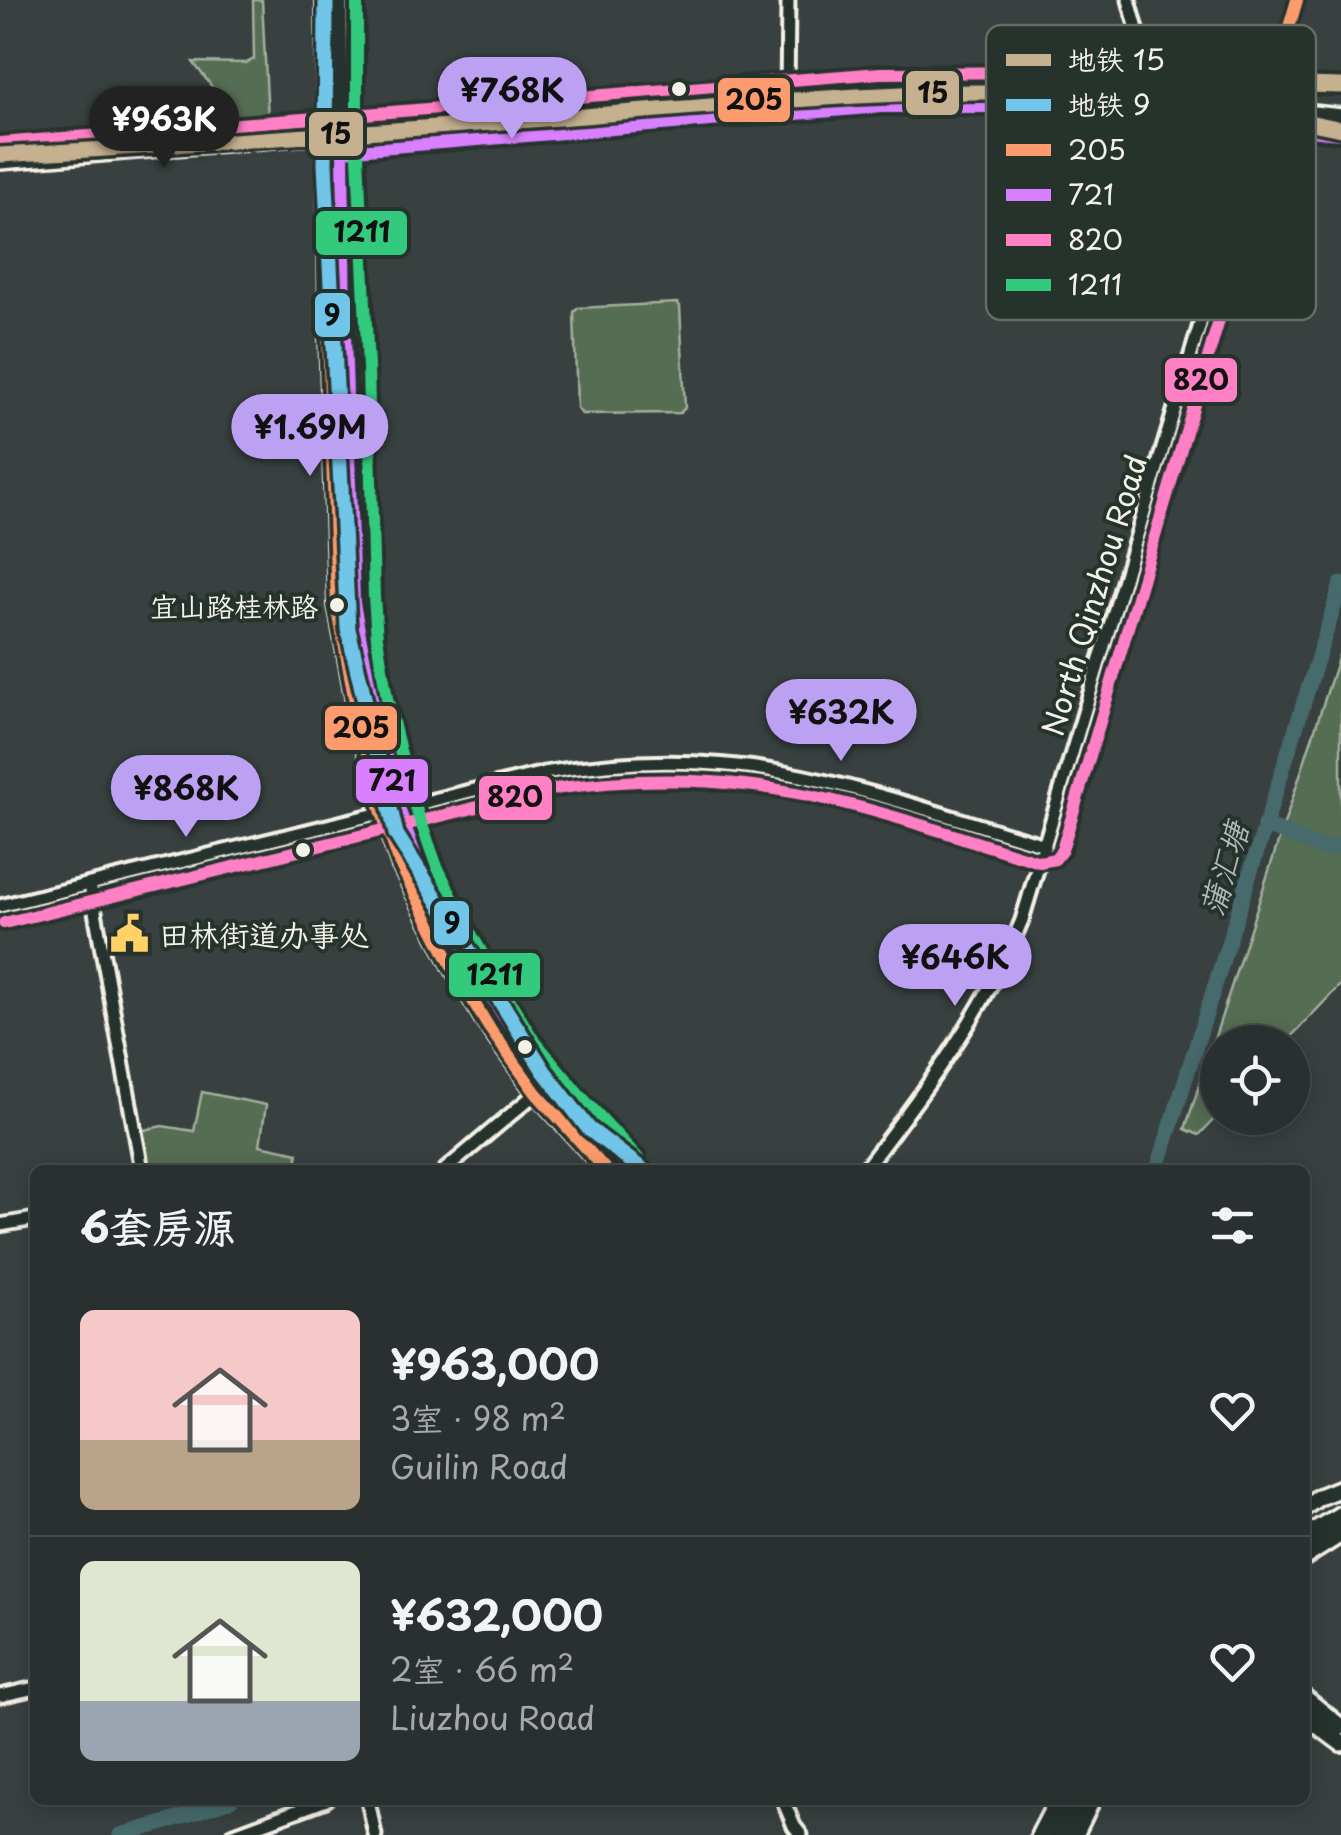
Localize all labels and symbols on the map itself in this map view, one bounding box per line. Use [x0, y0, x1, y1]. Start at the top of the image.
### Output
legend [986, 25, 1316, 320]
text: 地铁 15 [1068, 37, 1165, 80]
pin: ¥768K [442, 57, 582, 142]
line badge: 15 [904, 69, 961, 117]
text: 15 [917, 70, 949, 113]
line badge: 205 [716, 76, 792, 124]
text: 205 [725, 77, 783, 120]
unlabelled marker [669, 79, 689, 99]
text: 地铁 9 [1068, 82, 1151, 125]
pin: ¥963K [94, 86, 234, 171]
line badge: 15 [307, 110, 365, 158]
text: 15 [320, 111, 352, 154]
text: 205 [1068, 127, 1126, 170]
text: 721 [1068, 172, 1114, 215]
line badge: 1211 [314, 209, 409, 257]
text: 1211 [334, 209, 390, 252]
text: 820 [1068, 217, 1123, 260]
text: 1211 [1068, 262, 1122, 305]
line badge: 9 [313, 291, 352, 339]
text: 9 [324, 292, 340, 335]
line badge: 820 [1163, 356, 1239, 404]
text: 820 [1173, 357, 1229, 400]
pin: ¥1.69M [229, 394, 391, 479]
street label: North Qinzhou Road [1029, 449, 1157, 741]
place label: 宜山路桂林路 [150, 584, 318, 627]
marker: 宜山路桂林路 [327, 595, 347, 615]
pin: ¥632K [771, 679, 911, 764]
line badge: 205 [323, 704, 399, 752]
text: 205 [332, 705, 390, 748]
pin: ¥868K [116, 755, 256, 840]
line badge: 721 [354, 757, 430, 805]
text: 721 [368, 758, 416, 801]
line badge: 820 [477, 774, 554, 822]
text: 820 [487, 774, 543, 817]
water label: 蒲汇塘 [1186, 813, 1261, 922]
unlabelled marker [293, 840, 313, 860]
line badge: 9 [432, 899, 471, 947]
text: 9 [444, 900, 460, 943]
place label: 田林街道办事处 [159, 911, 369, 956]
public building icon: 田林街道办事处 [108, 912, 150, 954]
pin: ¥646K [885, 924, 1025, 1009]
line badge: 1211 [447, 951, 542, 999]
text: 1211 [467, 952, 523, 995]
unlabelled marker [515, 1037, 535, 1057]

